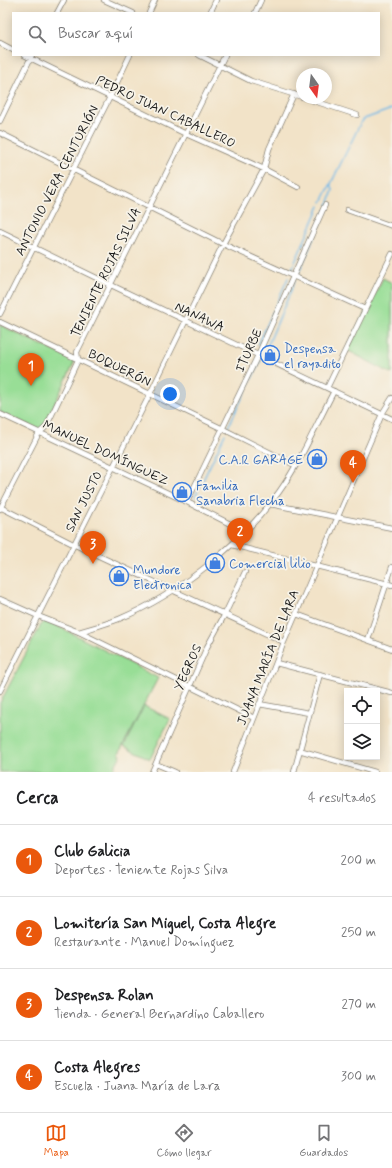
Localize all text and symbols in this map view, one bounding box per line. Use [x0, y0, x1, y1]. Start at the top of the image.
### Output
search box [12, 12, 380, 56]
icon: search [26, 23, 48, 45]
text: Buscar aquí [58, 24, 133, 44]
north arrow [296, 68, 332, 104]
street label: PEDRO JUAN CABALLERO [93, 72, 238, 152]
street label: ANTONIO VERA CENTURIÓN [12, 102, 103, 259]
street label: TENIENTE ROJAS SILVA [67, 205, 145, 341]
street label: NANAWA [172, 298, 227, 336]
street label: ITURBE [232, 326, 267, 375]
place label: Despensa el rayadito [284, 341, 341, 373]
shop icon: Despensa el rayadito [259, 344, 281, 366]
street label: BOQUERÓN [85, 346, 154, 391]
pin: 1 [18, 353, 44, 386]
your location [160, 384, 180, 404]
street label: MANUEL DOMÍNGUEZ [40, 416, 172, 490]
shop icon: C.A.R GARAGE [306, 448, 328, 470]
pin: 4 [340, 450, 366, 483]
place label: C.A.R GARAGE [218, 452, 304, 469]
street label: SAN JUSTO [62, 468, 107, 535]
place label: Familia Sanabria Flecha [196, 478, 285, 510]
shop icon: Familia Sanabria Flecha [171, 481, 193, 503]
pin: 2 [227, 518, 253, 551]
pin: 3 [80, 531, 106, 564]
shop icon: Comercial lilio [204, 552, 226, 574]
place label: Comercial lilio [229, 556, 311, 573]
place label: Mundore Electronica [133, 562, 192, 594]
shop icon: Mundore Electronica [108, 565, 130, 587]
street label: JUANA MARÍA DE LARA [232, 587, 303, 728]
street label: YEGROS [171, 642, 206, 694]
map controls [344, 688, 380, 760]
button: locate [344, 688, 380, 724]
button: layers [344, 724, 380, 760]
text: Cerca [16, 787, 59, 809]
text: 4 resultados [308, 790, 376, 807]
text: Club Galicia [54, 842, 130, 862]
text: 1 [26, 852, 32, 869]
text: 200 m [341, 852, 376, 869]
text: Deportes · Teniente Rojas Silva [54, 862, 228, 879]
text: Lomitería San Miguel, Costa Alegre [54, 914, 276, 934]
text: 2 [26, 924, 32, 941]
text: 250 m [341, 924, 376, 941]
text: Restaurante · Manuel Domínguez [54, 934, 234, 951]
text: Despensa Rolan [54, 986, 154, 1006]
text: 3 [26, 996, 32, 1013]
text: 270 m [341, 996, 376, 1013]
text: Tienda · General Bernardino Caballero [54, 1006, 264, 1023]
text: Costa Alegres [54, 1058, 140, 1078]
text: 4 [25, 1068, 33, 1085]
text: 300 m [341, 1068, 376, 1085]
text: Escuela · Juana María de Lara [54, 1078, 220, 1095]
tab: Mapa [44, 1122, 69, 1160]
tab: Cómo llegar [157, 1122, 212, 1160]
tab: Guardados [299, 1122, 348, 1160]

